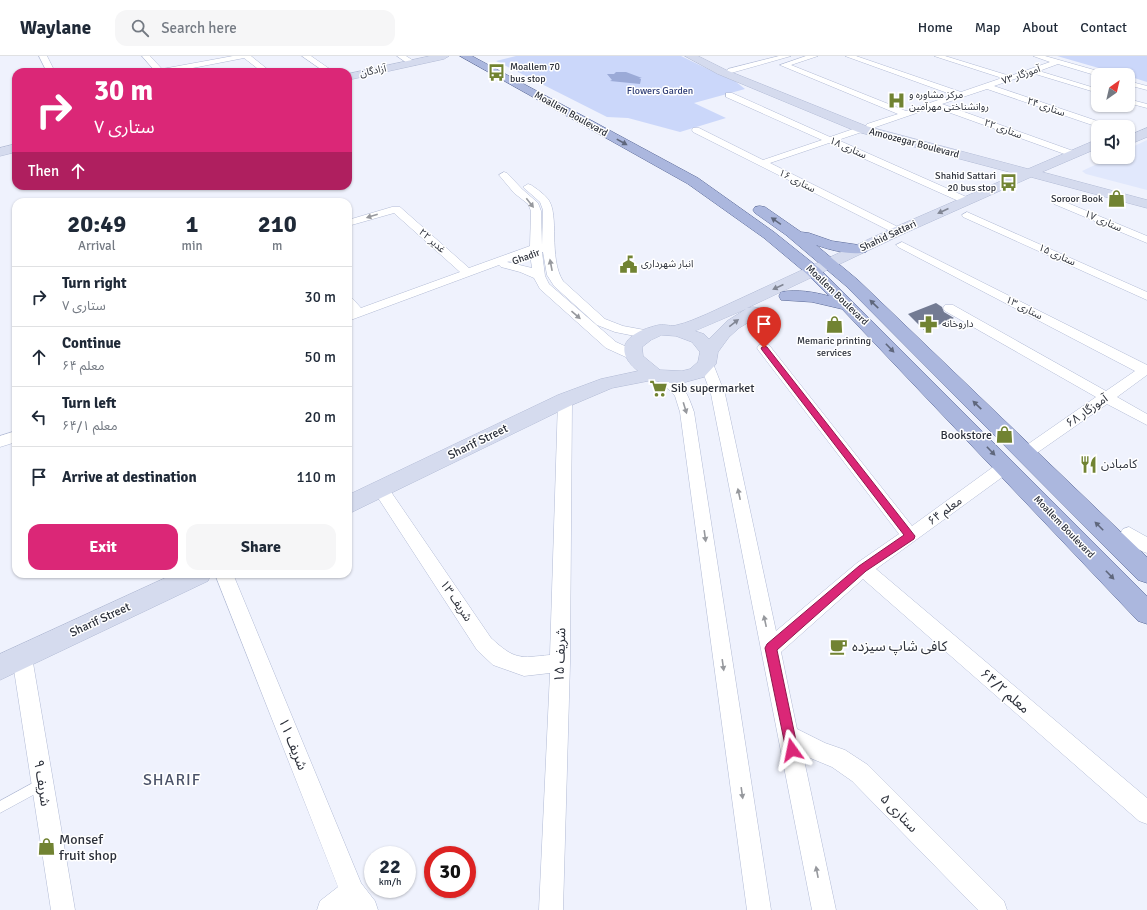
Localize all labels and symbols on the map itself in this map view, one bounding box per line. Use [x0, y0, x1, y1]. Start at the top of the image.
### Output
place label: Moallem 70 bus stop [510, 61, 560, 85]
street label: آزادگان [359, 62, 388, 80]
street label: ۷۳ آموزگار [1000, 62, 1043, 87]
bus stop icon: Moallem 70 bus stop [487, 63, 507, 83]
north arrow [1091, 68, 1135, 112]
park label: Flowers Garden [627, 85, 693, 97]
street label: Moallem Boulevard [532, 89, 610, 139]
place label: مرکز مشاوره و روانشناختی مهرآمین [909, 89, 989, 113]
hospital icon: مرکز مشاوره و روانشناختی مهرآمین [886, 91, 906, 111]
street label: ستاری ۲۴ [1025, 95, 1067, 119]
street label: ستاری ۲۲ [982, 117, 1024, 141]
street label: Amoozegar Boulevard [868, 125, 960, 161]
street label: ستاری ۱۸ [828, 135, 869, 162]
one-way arrow [617, 139, 628, 145]
street label: ستاری ۱۶ [777, 167, 817, 195]
place label: Shahid Sattari 20 bus stop [935, 170, 996, 194]
bus stop icon: Shahid Sattari 20 bus stop [999, 172, 1019, 192]
shop icon: Soroor Book [1106, 189, 1126, 209]
place label: Soroor Book [1051, 193, 1103, 205]
one-way arrow [526, 197, 535, 208]
street label: ستاری ۱۷ [1083, 208, 1124, 234]
one-way arrow [936, 209, 948, 215]
one-way arrow [365, 213, 377, 219]
one-way arrow [771, 217, 781, 225]
street label: Shahid Sattari [858, 218, 918, 254]
street label: غدیر ۲۲ [416, 226, 448, 256]
street label: ستاری ۱۵ [1037, 242, 1078, 269]
street label: Ghadir [511, 246, 542, 268]
public building icon: انبار شهرداری [618, 254, 638, 274]
place label: انبار شهرداری [641, 258, 693, 270]
one-way arrow [548, 259, 554, 272]
street label: Moallem Boulevard [803, 262, 871, 328]
one-way arrow [772, 284, 783, 290]
street label: ستاری ۱۳ [1004, 294, 1044, 322]
one-way arrow [869, 299, 879, 309]
pin [747, 307, 781, 348]
one-way arrow [572, 310, 581, 319]
shop icon: Memaric printing services [824, 314, 844, 334]
pharmacy icon: داروخانه [919, 314, 939, 334]
place label: داروخانه [942, 318, 974, 330]
one-way arrow [729, 319, 740, 327]
place label: Memaric printing services [797, 335, 871, 359]
one-way arrow [885, 343, 895, 353]
supermarket icon: Sib supermarket [648, 378, 668, 398]
place label: Sib supermarket [671, 381, 755, 396]
street label: آموزگار ۶۸ [1063, 391, 1111, 431]
one-way arrow [972, 400, 982, 410]
one-way arrow [683, 402, 689, 414]
street label: Sharif Street [445, 421, 511, 463]
shop icon: Bookstore [995, 425, 1015, 445]
place label: Bookstore [940, 428, 992, 443]
one-way arrow [986, 446, 995, 456]
restaurant icon: کامبادن [1078, 454, 1098, 474]
place label: کامبادن [1101, 457, 1138, 472]
one-way arrow [736, 488, 742, 500]
street label: معلم ۶۴ [925, 493, 966, 529]
street label: Moallem Boulevard [1031, 493, 1097, 561]
one-way arrow [1094, 521, 1104, 530]
one-way arrow [702, 530, 708, 542]
one-way arrow [1105, 570, 1115, 580]
street label: شریف ۱۳ [437, 577, 475, 625]
street label: Sharif Street [67, 599, 133, 641]
one-way arrow [762, 615, 768, 627]
street label: شریف ۱۵ [551, 627, 569, 683]
cafe icon: کافی شاپ سیزده [829, 636, 849, 656]
place label: کافی شاپ سیزده [852, 638, 947, 656]
one-way arrow [720, 659, 726, 671]
street label: معلم ۶۴/۲ [976, 665, 1033, 719]
street label: شریف ۱۱ [275, 715, 311, 773]
position arrow [771, 729, 813, 771]
street label: شریف ۹ [30, 759, 54, 807]
district label: SHARIF [143, 770, 201, 790]
one-way arrow [739, 787, 745, 800]
street label: ستاری ۵ [877, 790, 922, 836]
place label: Monsef fruit shop [59, 831, 117, 864]
shop icon: Monsef fruit shop [36, 837, 56, 857]
speed limit sign: 30 [424, 846, 476, 898]
one-way arrow [813, 866, 819, 878]

